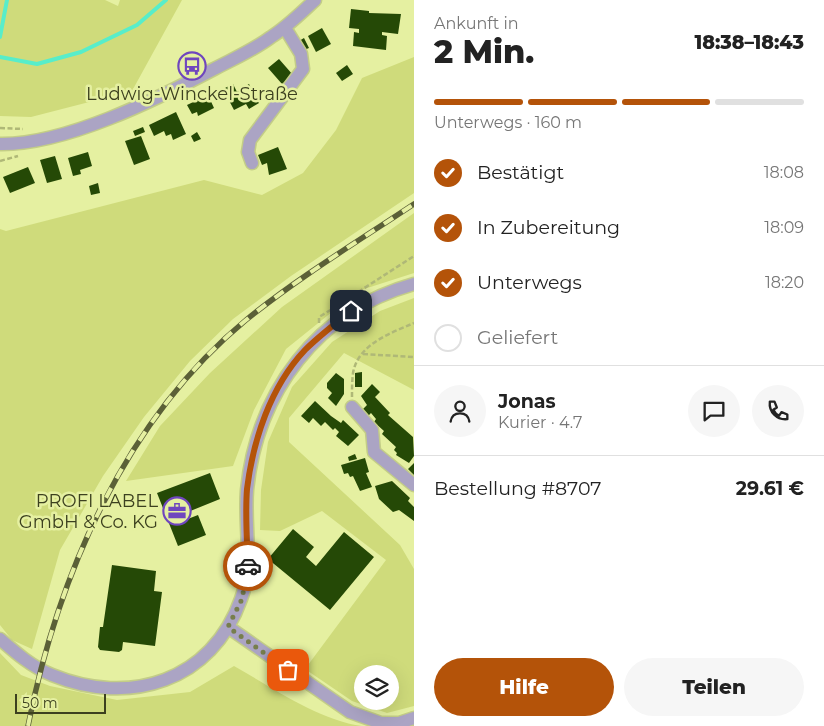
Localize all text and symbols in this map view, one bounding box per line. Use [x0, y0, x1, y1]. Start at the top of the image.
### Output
text: Ankunft in [434, 14, 519, 33]
text: 18:38–18:43 [695, 31, 804, 54]
text: 2 Min. [434, 32, 534, 71]
bus stop icon: Ludwig-Winckel-Straße [177, 51, 207, 81]
place label: Ludwig-Winckel-Straße [86, 83, 298, 105]
text: Unterwegs · 160 m [434, 113, 582, 132]
icon: check [434, 159, 462, 187]
text: Bestätigt [477, 161, 564, 184]
text: 18:08 [764, 163, 804, 182]
icon: check [434, 214, 462, 242]
text: In Zubereitung [477, 216, 620, 239]
text: 18:09 [764, 218, 804, 237]
icon: check [434, 269, 462, 297]
text: Unterwegs [477, 271, 582, 294]
text: 18:20 [765, 273, 804, 292]
pin [330, 290, 372, 332]
icon: home [337, 297, 365, 325]
text: Geliefert [477, 326, 558, 349]
button: person [434, 385, 486, 437]
button: chat [688, 385, 740, 437]
button: phone [752, 385, 804, 437]
text: Jonas [498, 390, 556, 413]
text: Kurier · 4.7 [498, 413, 582, 432]
text: Bestellung #8707 [434, 477, 602, 500]
text: 29.61 € [736, 477, 804, 500]
place label: PROFI LABEL GmbH & Co. KG [19, 490, 158, 533]
office icon: PROFI LABEL GmbH & Co. KG [162, 496, 192, 526]
courier [223, 541, 273, 591]
icon: car [234, 552, 262, 580]
pin [267, 649, 309, 691]
icon: bag [274, 656, 302, 684]
button: Hilfe [434, 658, 614, 716]
button: Teilen [624, 658, 804, 716]
map controls [354, 665, 399, 710]
button: layers [354, 665, 399, 710]
scale bar [15, 691, 106, 714]
text: 50 m [22, 694, 58, 712]

